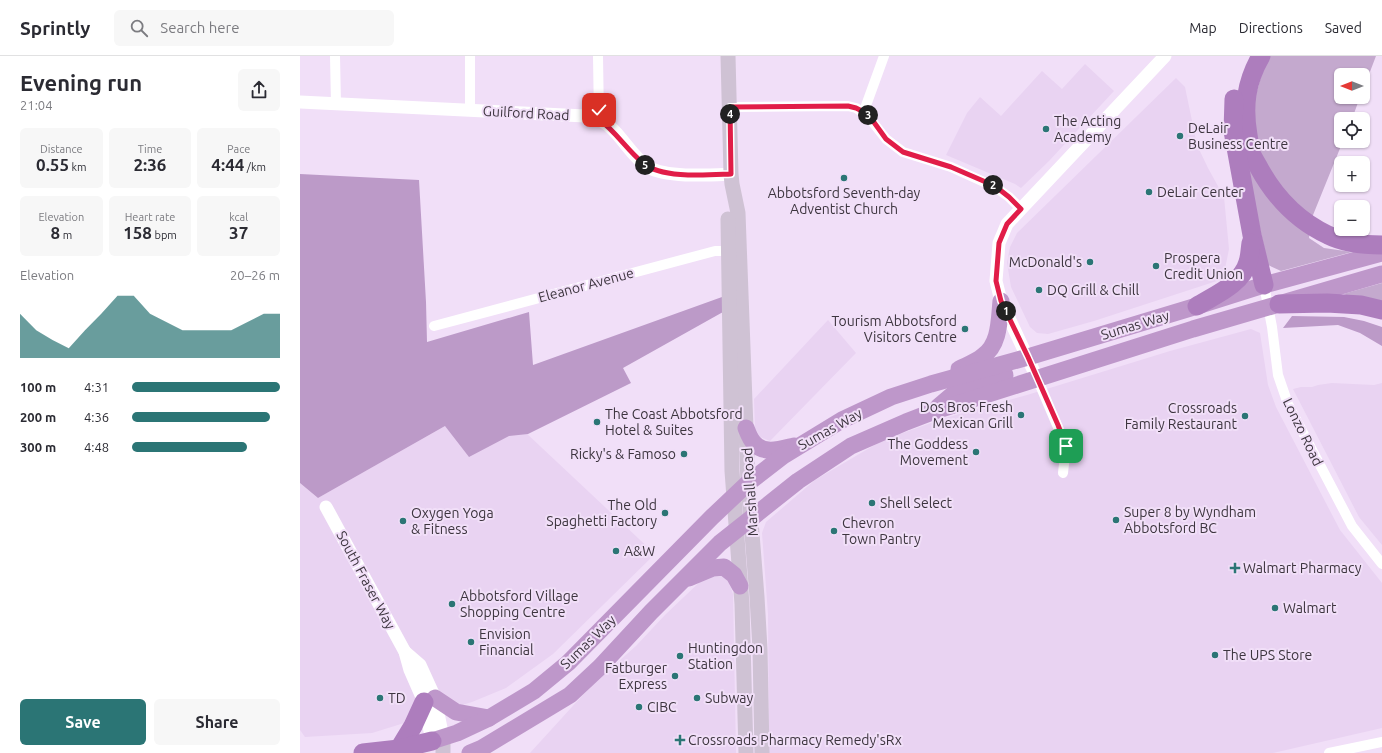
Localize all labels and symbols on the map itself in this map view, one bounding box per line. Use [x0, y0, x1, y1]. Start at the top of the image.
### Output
north arrow [1334, 68, 1370, 104]
pin [582, 93, 616, 127]
street label: Guilford Road [482, 103, 570, 123]
pin: 4 [720, 104, 740, 124]
pin: 3 [858, 105, 878, 125]
place label: The Acting Academy [1054, 113, 1121, 145]
place label: DeLair Business Centre [1188, 120, 1288, 152]
marker: The Acting Academy [1041, 124, 1051, 134]
marker: DeLair Business Centre [1175, 131, 1185, 141]
pin: 5 [635, 155, 655, 175]
marker: Abbotsford Seventh-day Adventist Church [839, 173, 849, 183]
pin: 2 [983, 175, 1003, 195]
place label: DeLair Center [1157, 184, 1244, 200]
place label: Abbotsford Seventh-day Adventist Church [768, 185, 921, 217]
marker: DeLair Center [1144, 187, 1154, 197]
place label: Prospera Credit Union [1164, 250, 1243, 282]
place label: McDonald's [1009, 254, 1082, 270]
marker: McDonald's [1085, 257, 1095, 267]
marker: Prospera Credit Union [1151, 261, 1161, 271]
street label: Eleanor Avenue [536, 265, 636, 305]
place label: DQ Grill & Chill [1047, 282, 1139, 298]
marker: DQ Grill & Chill [1034, 285, 1044, 295]
pin: 1 [996, 301, 1016, 321]
street label: Sumas Way [1099, 307, 1171, 343]
place label: Tourism Abbotsford Visitors Centre [831, 313, 957, 345]
marker: Tourism Abbotsford Visitors Centre [960, 324, 970, 334]
street label: Lonzo Road [1280, 396, 1326, 468]
place label: Dos Bros Fresh Mexican Grill [920, 399, 1013, 431]
place label: Crossroads Family Restaurant [1125, 400, 1237, 432]
street label: Sumas Way [795, 405, 865, 453]
place label: The Coast Abbotsford Hotel & Suites [605, 406, 743, 438]
marker: Dos Bros Fresh Mexican Grill [1016, 410, 1026, 420]
marker: Crossroads Family Restaurant [1240, 411, 1250, 421]
marker: The Coast Abbotsford Hotel & Suites [592, 417, 602, 427]
pin [1049, 429, 1083, 463]
place label: The Goddess Movement [888, 436, 968, 468]
place label: Ricky's & Famoso [570, 446, 676, 462]
street label: Marshall Road [739, 447, 761, 537]
marker: The Goddess Movement [971, 447, 981, 457]
marker: Ricky's & Famoso [679, 449, 689, 459]
place label: Shell Select [880, 495, 953, 511]
place label: The Old Spaghetti Factory [546, 497, 657, 529]
marker: Shell Select [867, 498, 877, 508]
place label: Super 8 by Wyndham Abbotsford BC [1124, 504, 1256, 536]
place label: Oxygen Yoga & Fitness [411, 505, 494, 537]
marker: The Old Spaghetti Factory [660, 508, 670, 518]
place label: Chevron Town Pantry [842, 515, 921, 547]
marker: Super 8 by Wyndham Abbotsford BC [1111, 515, 1121, 525]
marker: Oxygen Yoga & Fitness [398, 516, 408, 526]
marker: Chevron Town Pantry [829, 526, 839, 536]
street label: South Fraser Way [333, 528, 399, 632]
place label: A&W [624, 543, 655, 559]
marker: A&W [611, 546, 621, 556]
place label: Walmart Pharmacy [1243, 560, 1362, 576]
marker: Walmart Pharmacy [1230, 563, 1240, 573]
place label: Abbotsford Village Shopping Centre [460, 588, 579, 620]
marker: Abbotsford Village Shopping Centre [447, 599, 457, 609]
place label: Walmart [1283, 600, 1337, 616]
marker: Walmart [1270, 603, 1280, 613]
street label: Sumas Way [557, 612, 619, 672]
place label: Envision Financial [479, 626, 534, 658]
marker: Envision Financial [466, 637, 476, 647]
place label: Huntingdon Station [688, 640, 763, 672]
place label: The UPS Store [1223, 647, 1312, 663]
marker: The UPS Store [1210, 650, 1220, 660]
marker: Huntingdon Station [675, 651, 685, 661]
place label: Fatburger Express [605, 660, 668, 692]
marker: Fatburger Express [670, 671, 680, 681]
place label: TD [388, 690, 406, 706]
place label: Subway [705, 690, 754, 706]
marker: TD [375, 693, 385, 703]
marker: Subway [692, 693, 702, 703]
place label: CIBC [647, 699, 677, 715]
marker: CIBC [634, 702, 644, 712]
place label: Crossroads Pharmacy Remedy'sRx [688, 732, 902, 748]
marker: Crossroads Pharmacy Remedy'sRx [675, 735, 685, 745]

